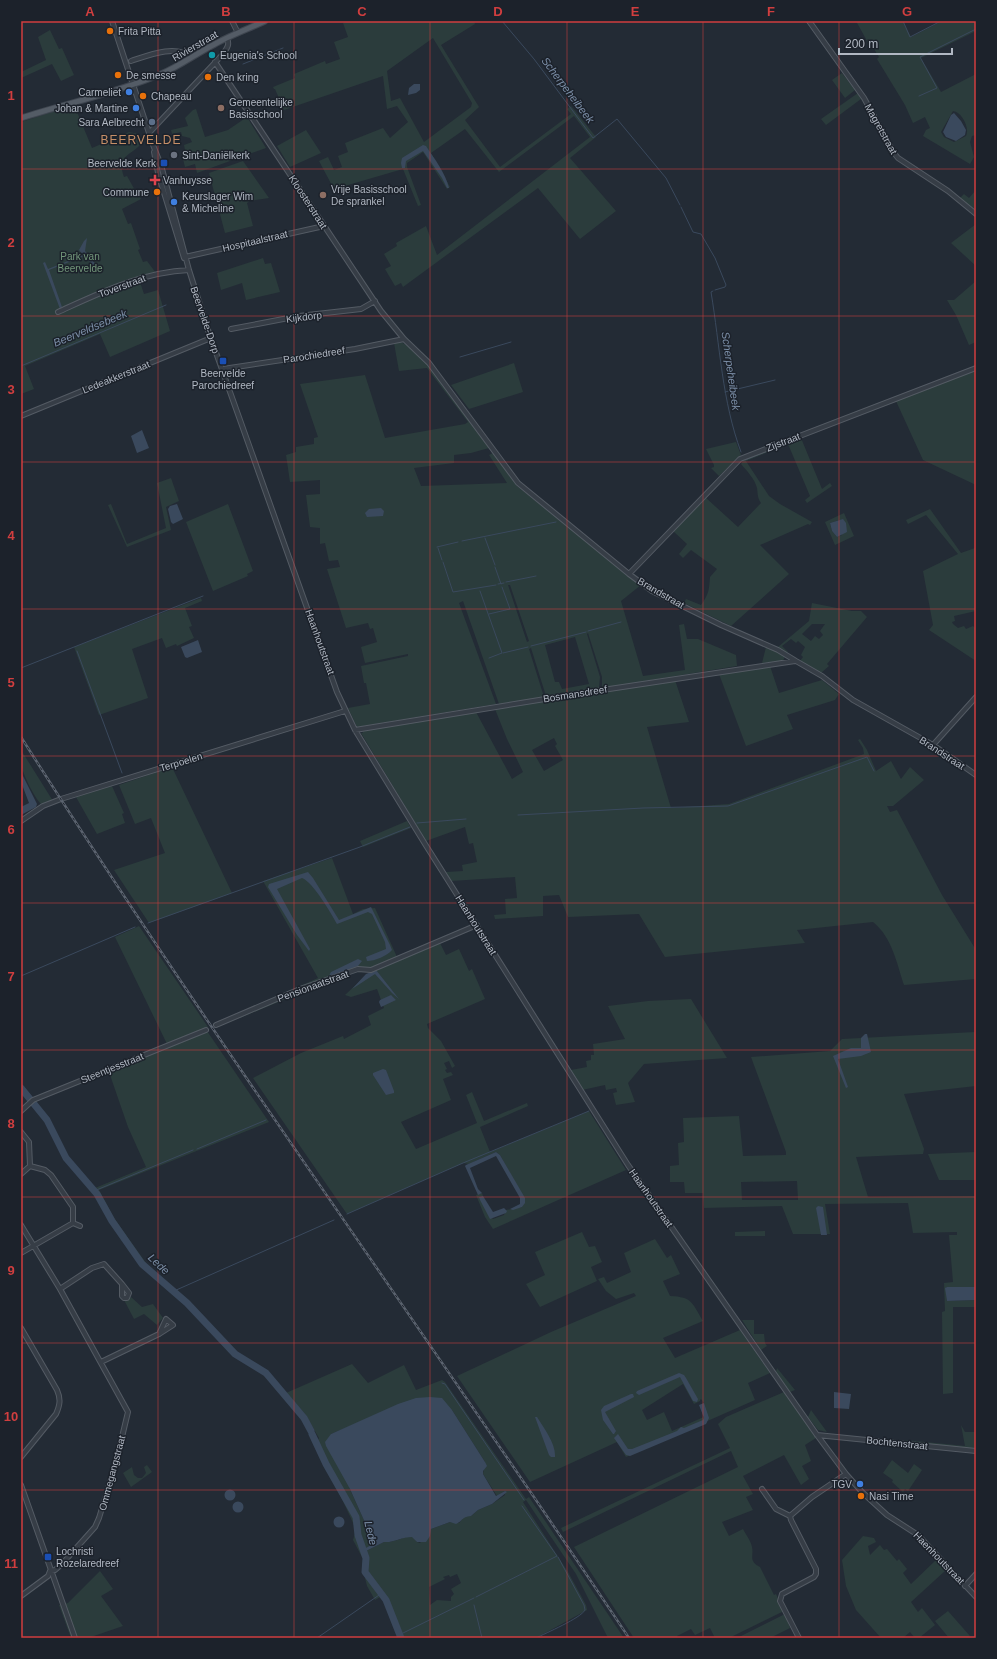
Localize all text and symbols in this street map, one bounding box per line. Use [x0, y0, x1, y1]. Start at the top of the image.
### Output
text: A [85, 4, 95, 19]
text: B [221, 4, 231, 19]
text: C [357, 4, 367, 19]
text: D [493, 4, 503, 19]
text: E [631, 4, 640, 19]
text: F [767, 4, 775, 19]
text: G [902, 4, 912, 19]
marker: Frita Pitta [105, 26, 115, 36]
place label: Frita Pitta [118, 26, 161, 37]
street label: Rivierstraat [170, 28, 220, 63]
scale bar [839, 30, 952, 56]
text: 200 m [845, 37, 878, 51]
marker: Eugenia's School [207, 50, 217, 60]
place label: Eugenia's School [220, 50, 297, 61]
water label: Scherpeheibeek [539, 55, 597, 126]
marker: De smesse [113, 70, 123, 80]
place label: De smesse [126, 70, 176, 81]
marker: Den kring [203, 72, 213, 82]
place label: Den kring [216, 72, 259, 83]
place label: Carmeliet [78, 87, 121, 98]
marker: Carmeliet [124, 87, 134, 97]
text: 1 [7, 88, 15, 103]
marker: Chapeau [138, 91, 148, 101]
place label: Chapeau [151, 91, 192, 102]
place label: Gemeentelijke Basisschool [229, 97, 293, 120]
street label: Magretstraat [863, 102, 900, 156]
place label: Johan & Martine [55, 103, 128, 114]
marker: Johan & Martine [131, 103, 141, 113]
marker: Gemeentelijke Basisschool [216, 103, 226, 113]
place label: Sara Aelbrecht [78, 117, 144, 128]
marker: Sara Aelbrecht [147, 117, 157, 127]
district label: BEERVELDE [101, 133, 181, 147]
marker: Sint-Daniëlkerk [169, 150, 179, 160]
place label: Sint-Daniëlkerk [182, 150, 251, 161]
place label: Beervelde Kerk [88, 158, 157, 169]
marker: Beervelde Kerk [159, 158, 169, 168]
street label: Kloosterstraat [287, 173, 330, 231]
marker: Vanhuysse [150, 175, 160, 185]
place label: Vanhuysse [163, 175, 212, 186]
place label: Vrije Basisschool De sprankel [331, 184, 407, 207]
place label: Commune [103, 187, 149, 198]
marker: Commune [152, 187, 162, 197]
marker: Vrije Basisschool De sprankel [318, 190, 328, 200]
place label: Keurslager Wim & Micheline [182, 191, 253, 214]
marker: Keurslager Wim & Micheline [169, 197, 179, 207]
street label: Hospitaalstraat [221, 228, 289, 254]
text: 2 [7, 235, 15, 250]
park label: Park van Beervelde [57, 251, 103, 274]
street label: Toverstraat [97, 272, 147, 300]
street label: Beervelde-Dorp [188, 285, 222, 355]
water label: Beerveldsebeek [51, 307, 129, 349]
street label: Kijkdorp [285, 309, 323, 325]
water label: Scherpeheibeek [720, 331, 743, 412]
street label: Parochiedreef [282, 345, 346, 365]
marker: Beervelde Parochiedreef [218, 356, 228, 366]
street label: Ledeakkerstraat [81, 358, 152, 396]
place label: Beervelde Parochiedreef [192, 368, 254, 391]
text: 3 [7, 382, 15, 397]
street label: Zijstraat [764, 430, 802, 454]
text: 4 [7, 528, 15, 543]
street label: Brandstraat [636, 575, 686, 611]
street label: Haanhoutstraat [303, 608, 337, 676]
text: 5 [7, 675, 15, 690]
street label: Bosmansdreef [542, 683, 608, 704]
street label: Brandstraat [917, 734, 967, 772]
street label: Terpoelen [158, 750, 204, 774]
text: 6 [7, 822, 15, 837]
street label: Haanhoutstraat [453, 893, 499, 957]
street label: Pensionaatstraat [276, 968, 350, 1004]
text: 7 [7, 969, 15, 984]
street label: Steentjesstraat [79, 1050, 145, 1086]
text: 8 [7, 1116, 15, 1131]
street label: Haanhoutstraat [627, 1167, 675, 1229]
water label: Lede [146, 1251, 172, 1277]
text: 9 [7, 1263, 15, 1278]
text: 10 [4, 1409, 18, 1424]
street label: Ommegangstraat [97, 1434, 127, 1512]
street label: Bochtenstraat [866, 1434, 928, 1452]
place label: TGV [831, 1479, 852, 1490]
marker: TGV [855, 1479, 865, 1489]
marker: Nasi Time [856, 1491, 866, 1501]
place label: Nasi Time [869, 1491, 914, 1502]
water label: Lede [362, 1520, 380, 1546]
street label: Haenhoutstraat [911, 1530, 967, 1587]
place label: Lochristi Rozelaredreef [56, 1546, 119, 1569]
marker: Lochristi Rozelaredreef [43, 1552, 53, 1562]
text: 11 [4, 1556, 18, 1571]

